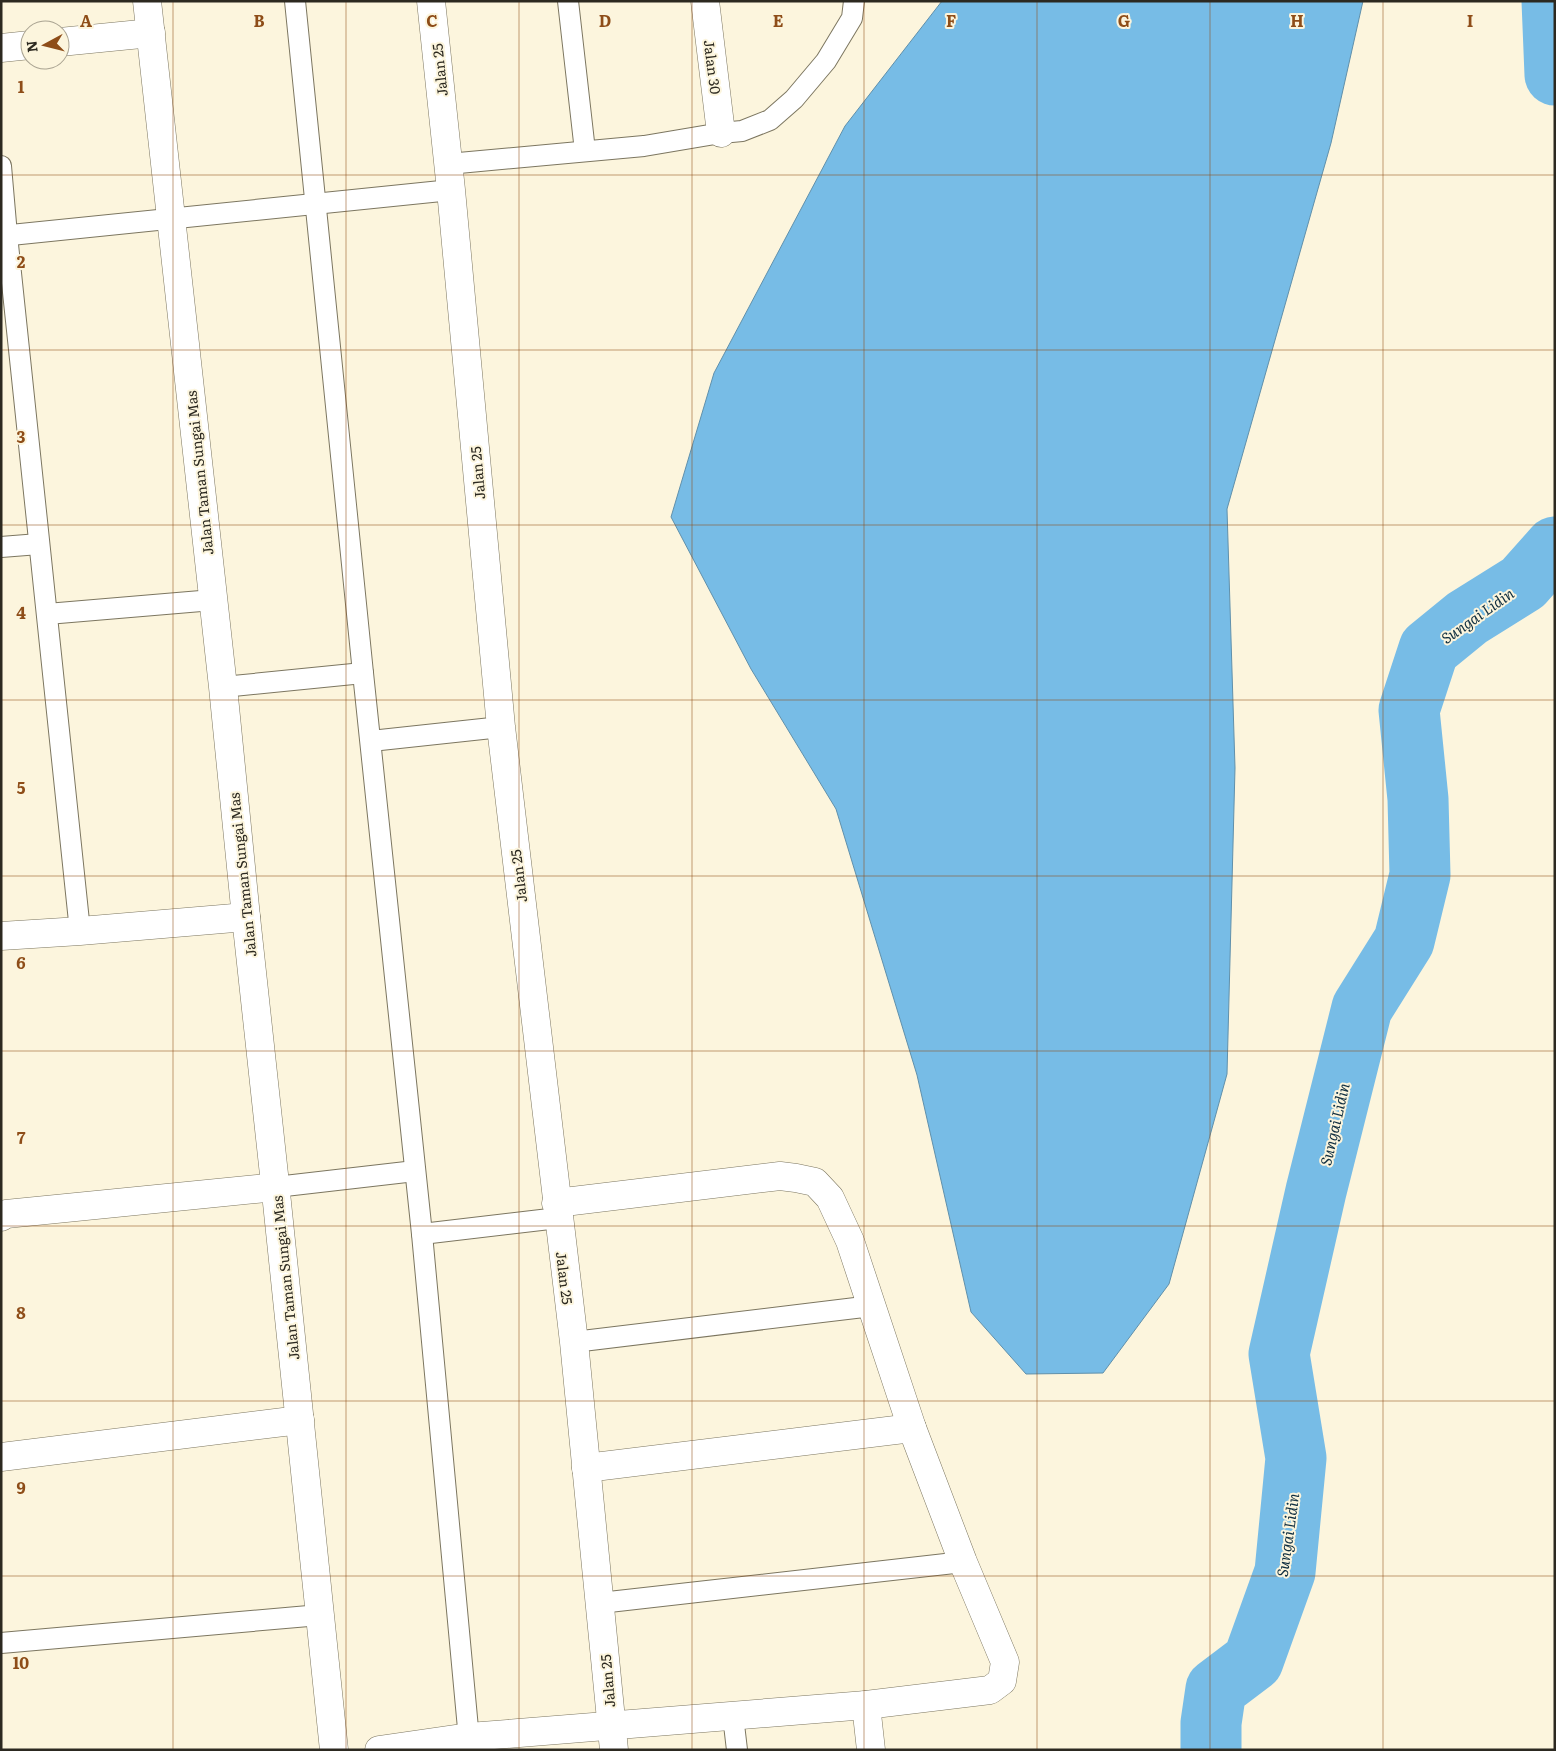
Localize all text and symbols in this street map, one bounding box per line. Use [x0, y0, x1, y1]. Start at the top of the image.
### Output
text: A [80, 8, 92, 32]
text: B [253, 8, 265, 32]
text: C [426, 8, 438, 32]
text: D [599, 8, 611, 32]
text: E [773, 8, 784, 32]
text: F [946, 8, 956, 32]
text: G [1118, 8, 1130, 32]
text: H [1290, 8, 1304, 32]
text: I [1467, 8, 1473, 32]
north arrow [20, 20, 70, 70]
text: N [20, 39, 42, 54]
street label: Jalan 30 [700, 39, 726, 95]
street label: Jalan 25 [426, 43, 452, 97]
text: 1 [18, 74, 25, 98]
text: 2 [17, 249, 26, 273]
street label: Jalan Taman Sungai Mas [180, 390, 218, 556]
text: 3 [17, 424, 26, 448]
street label: Jalan 25 [465, 446, 489, 500]
water label: Sungai Lidin [1436, 581, 1518, 649]
text: 4 [16, 600, 26, 624]
text: 5 [17, 775, 26, 799]
street label: Jalan Taman Sungai Mas [223, 792, 261, 958]
street label: Jalan 25 [505, 848, 531, 904]
text: 6 [16, 950, 26, 974]
water label: Sungai Lidin [1313, 1080, 1355, 1168]
text: 7 [17, 1125, 26, 1149]
street label: Jalan Taman Sungai Mas [266, 1195, 304, 1361]
street label: Jalan 25 [552, 1250, 578, 1306]
text: 8 [16, 1300, 26, 1324]
text: 9 [16, 1475, 26, 1499]
water label: Sungai Lidin [1270, 1492, 1304, 1578]
text: 10 [13, 1650, 29, 1674]
street label: Jalan 25 [595, 1654, 619, 1708]

